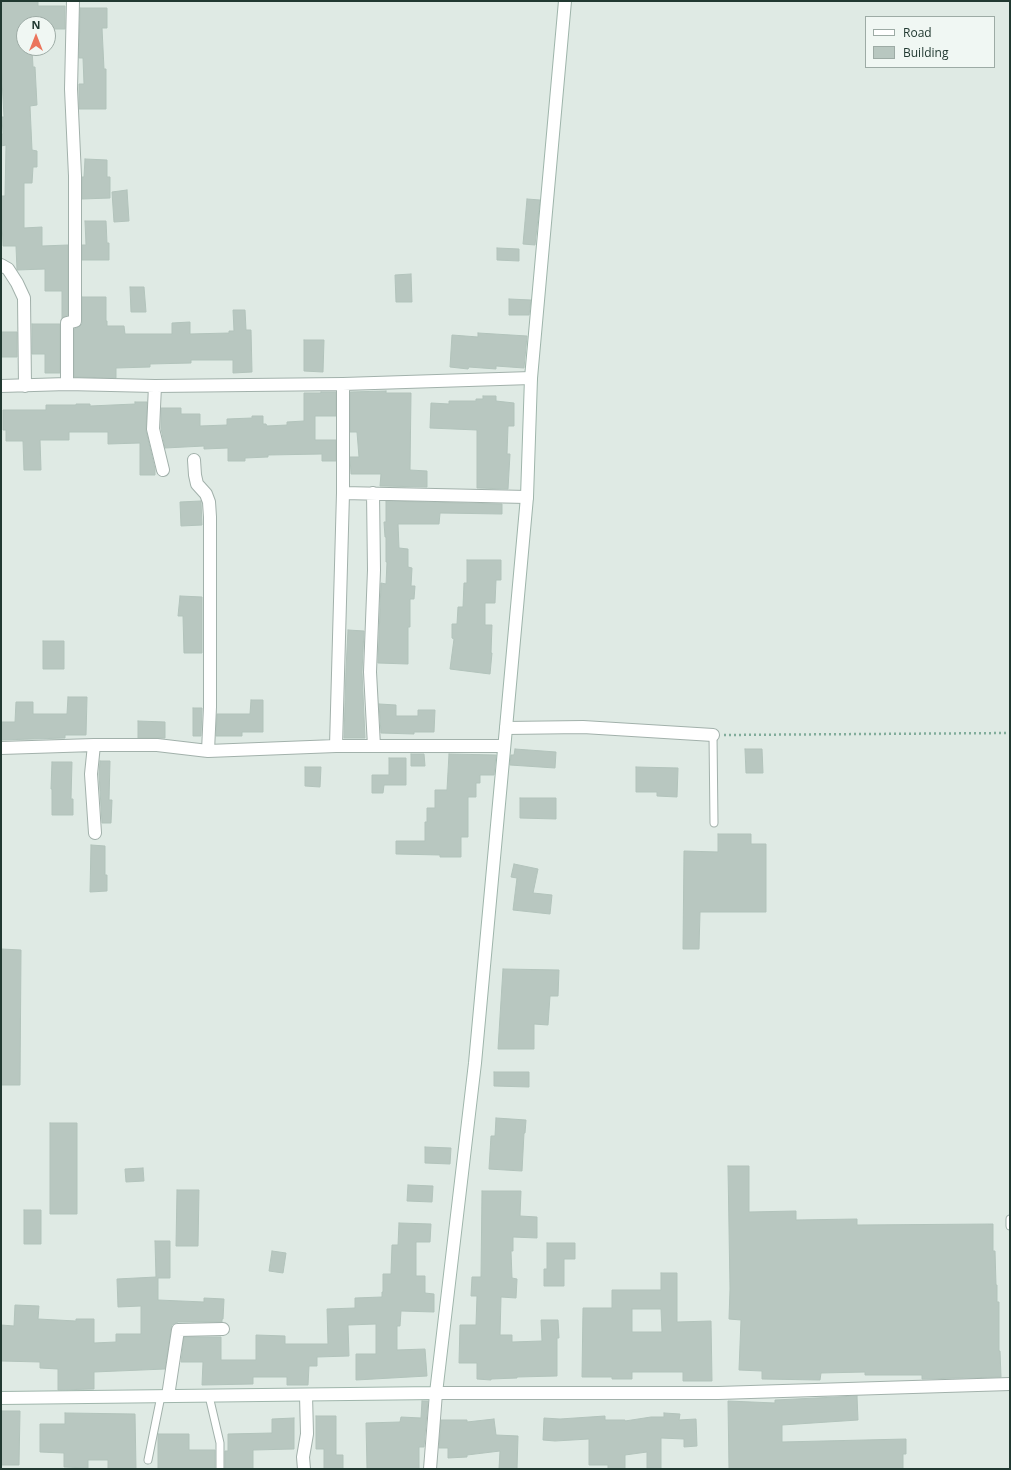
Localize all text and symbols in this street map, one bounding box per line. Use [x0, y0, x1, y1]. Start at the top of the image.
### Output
north arrow [16, 16, 56, 56]
legend [865, 16, 995, 68]
text: N [32, 17, 40, 32]
text: Road [903, 24, 932, 41]
text: Building [903, 44, 948, 61]

